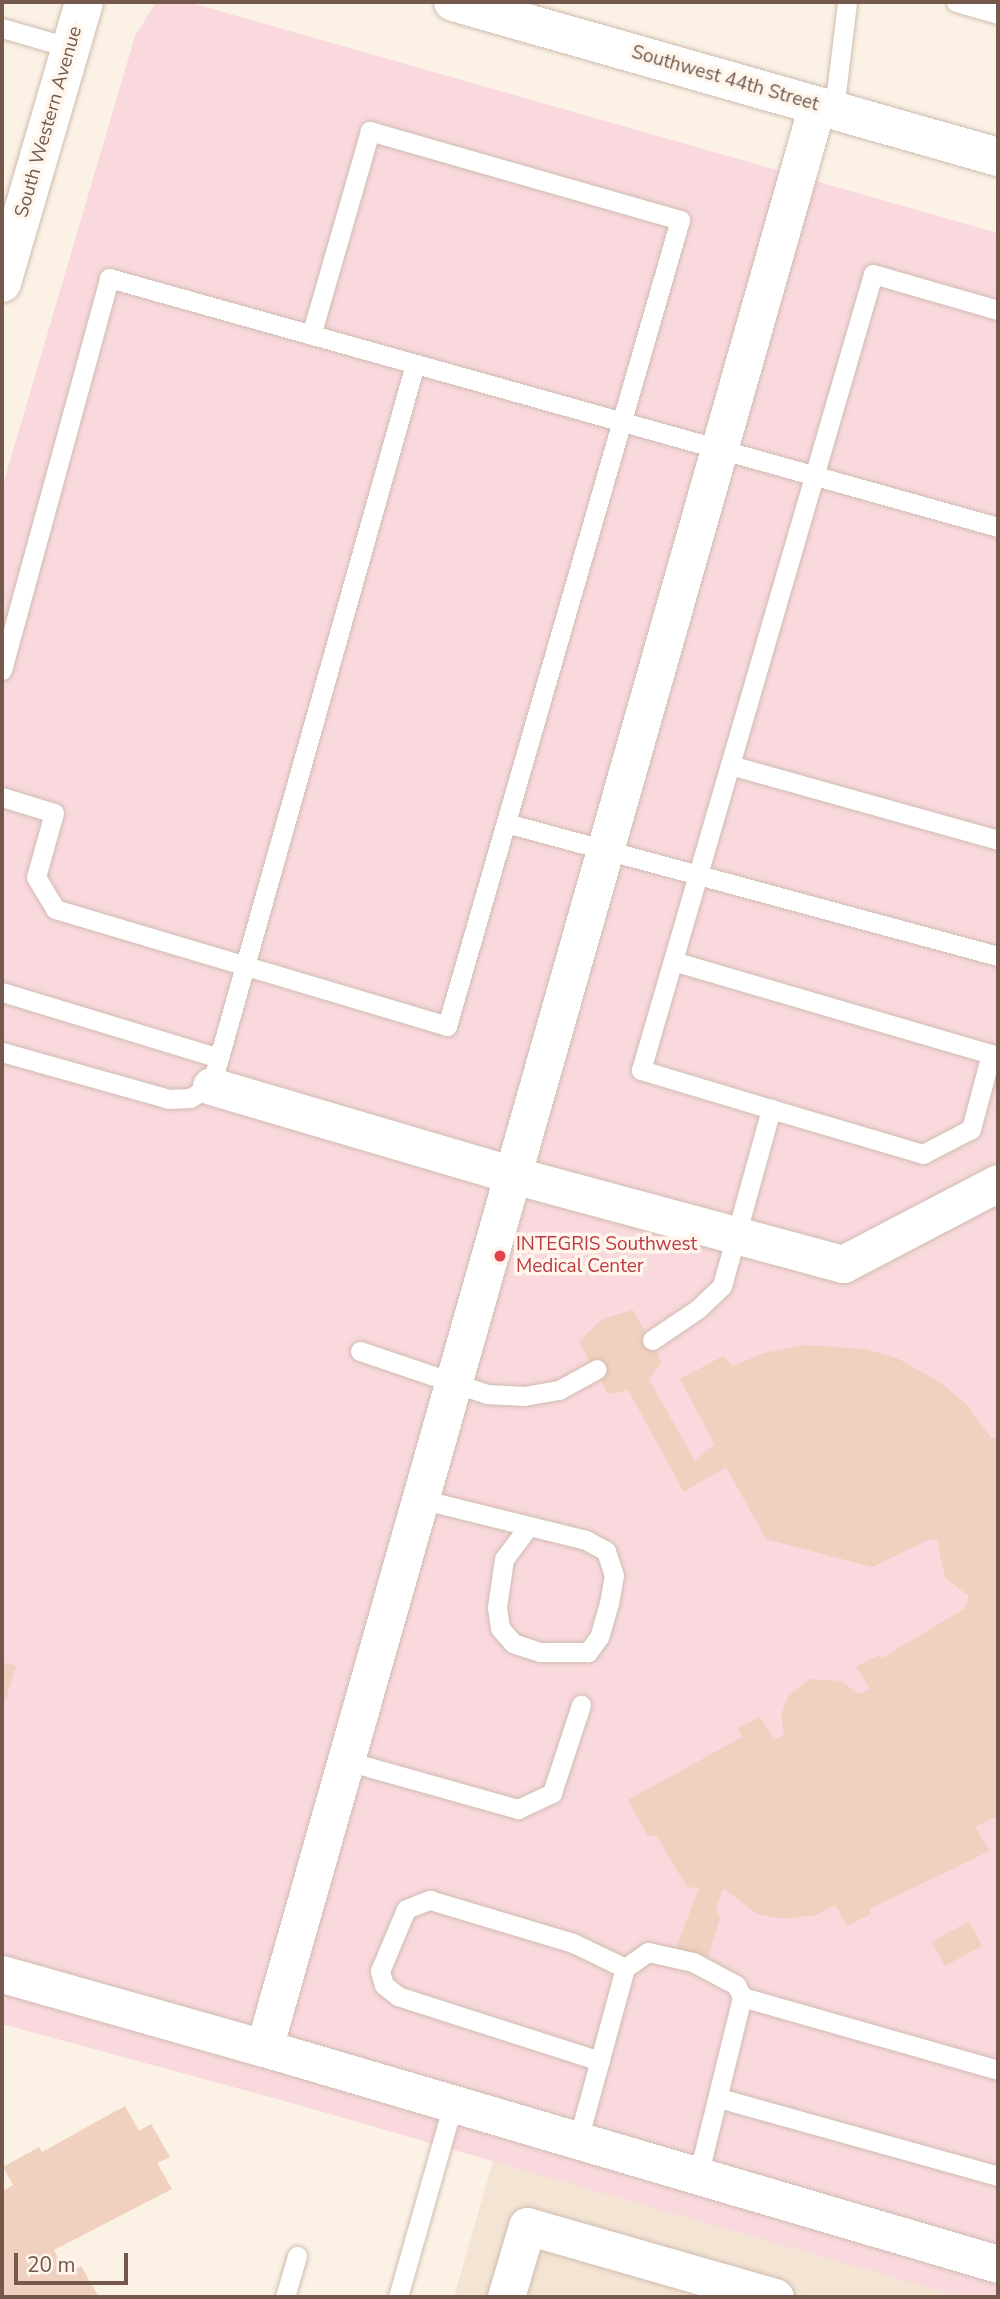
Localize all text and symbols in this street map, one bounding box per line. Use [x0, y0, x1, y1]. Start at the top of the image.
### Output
street label: South Western Avenue [11, 24, 87, 220]
street label: Southwest 44th Street [629, 41, 821, 117]
place label: INTEGRIS Southwest Medical Center [516, 1234, 697, 1278]
marker: INTEGRIS Southwest Medical Center [490, 1246, 510, 1266]
scale bar [18, 2240, 131, 2284]
text: 20 m [27, 2251, 76, 2279]

